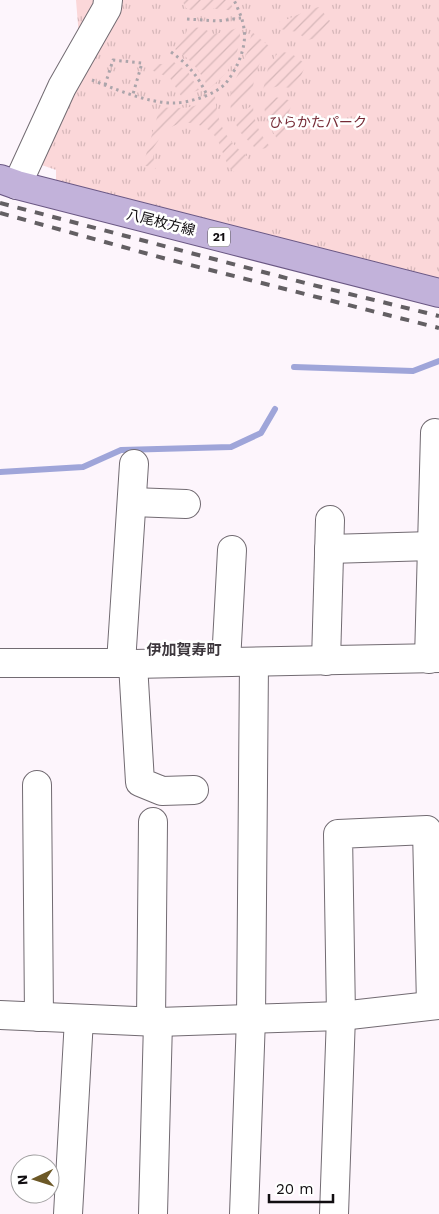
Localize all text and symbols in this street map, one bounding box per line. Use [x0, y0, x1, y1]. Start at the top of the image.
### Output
park label: ひらかたパーク [269, 114, 367, 130]
street label: 八尾枚方線 [125, 206, 197, 238]
road number: 21 [208, 228, 230, 246]
district label: 伊加賀寿町 [146, 641, 222, 659]
north arrow [10, 1154, 60, 1204]
scale bar [269, 1172, 333, 1204]
text: N [14, 1174, 30, 1186]
text: 20 m [276, 1180, 314, 1198]

